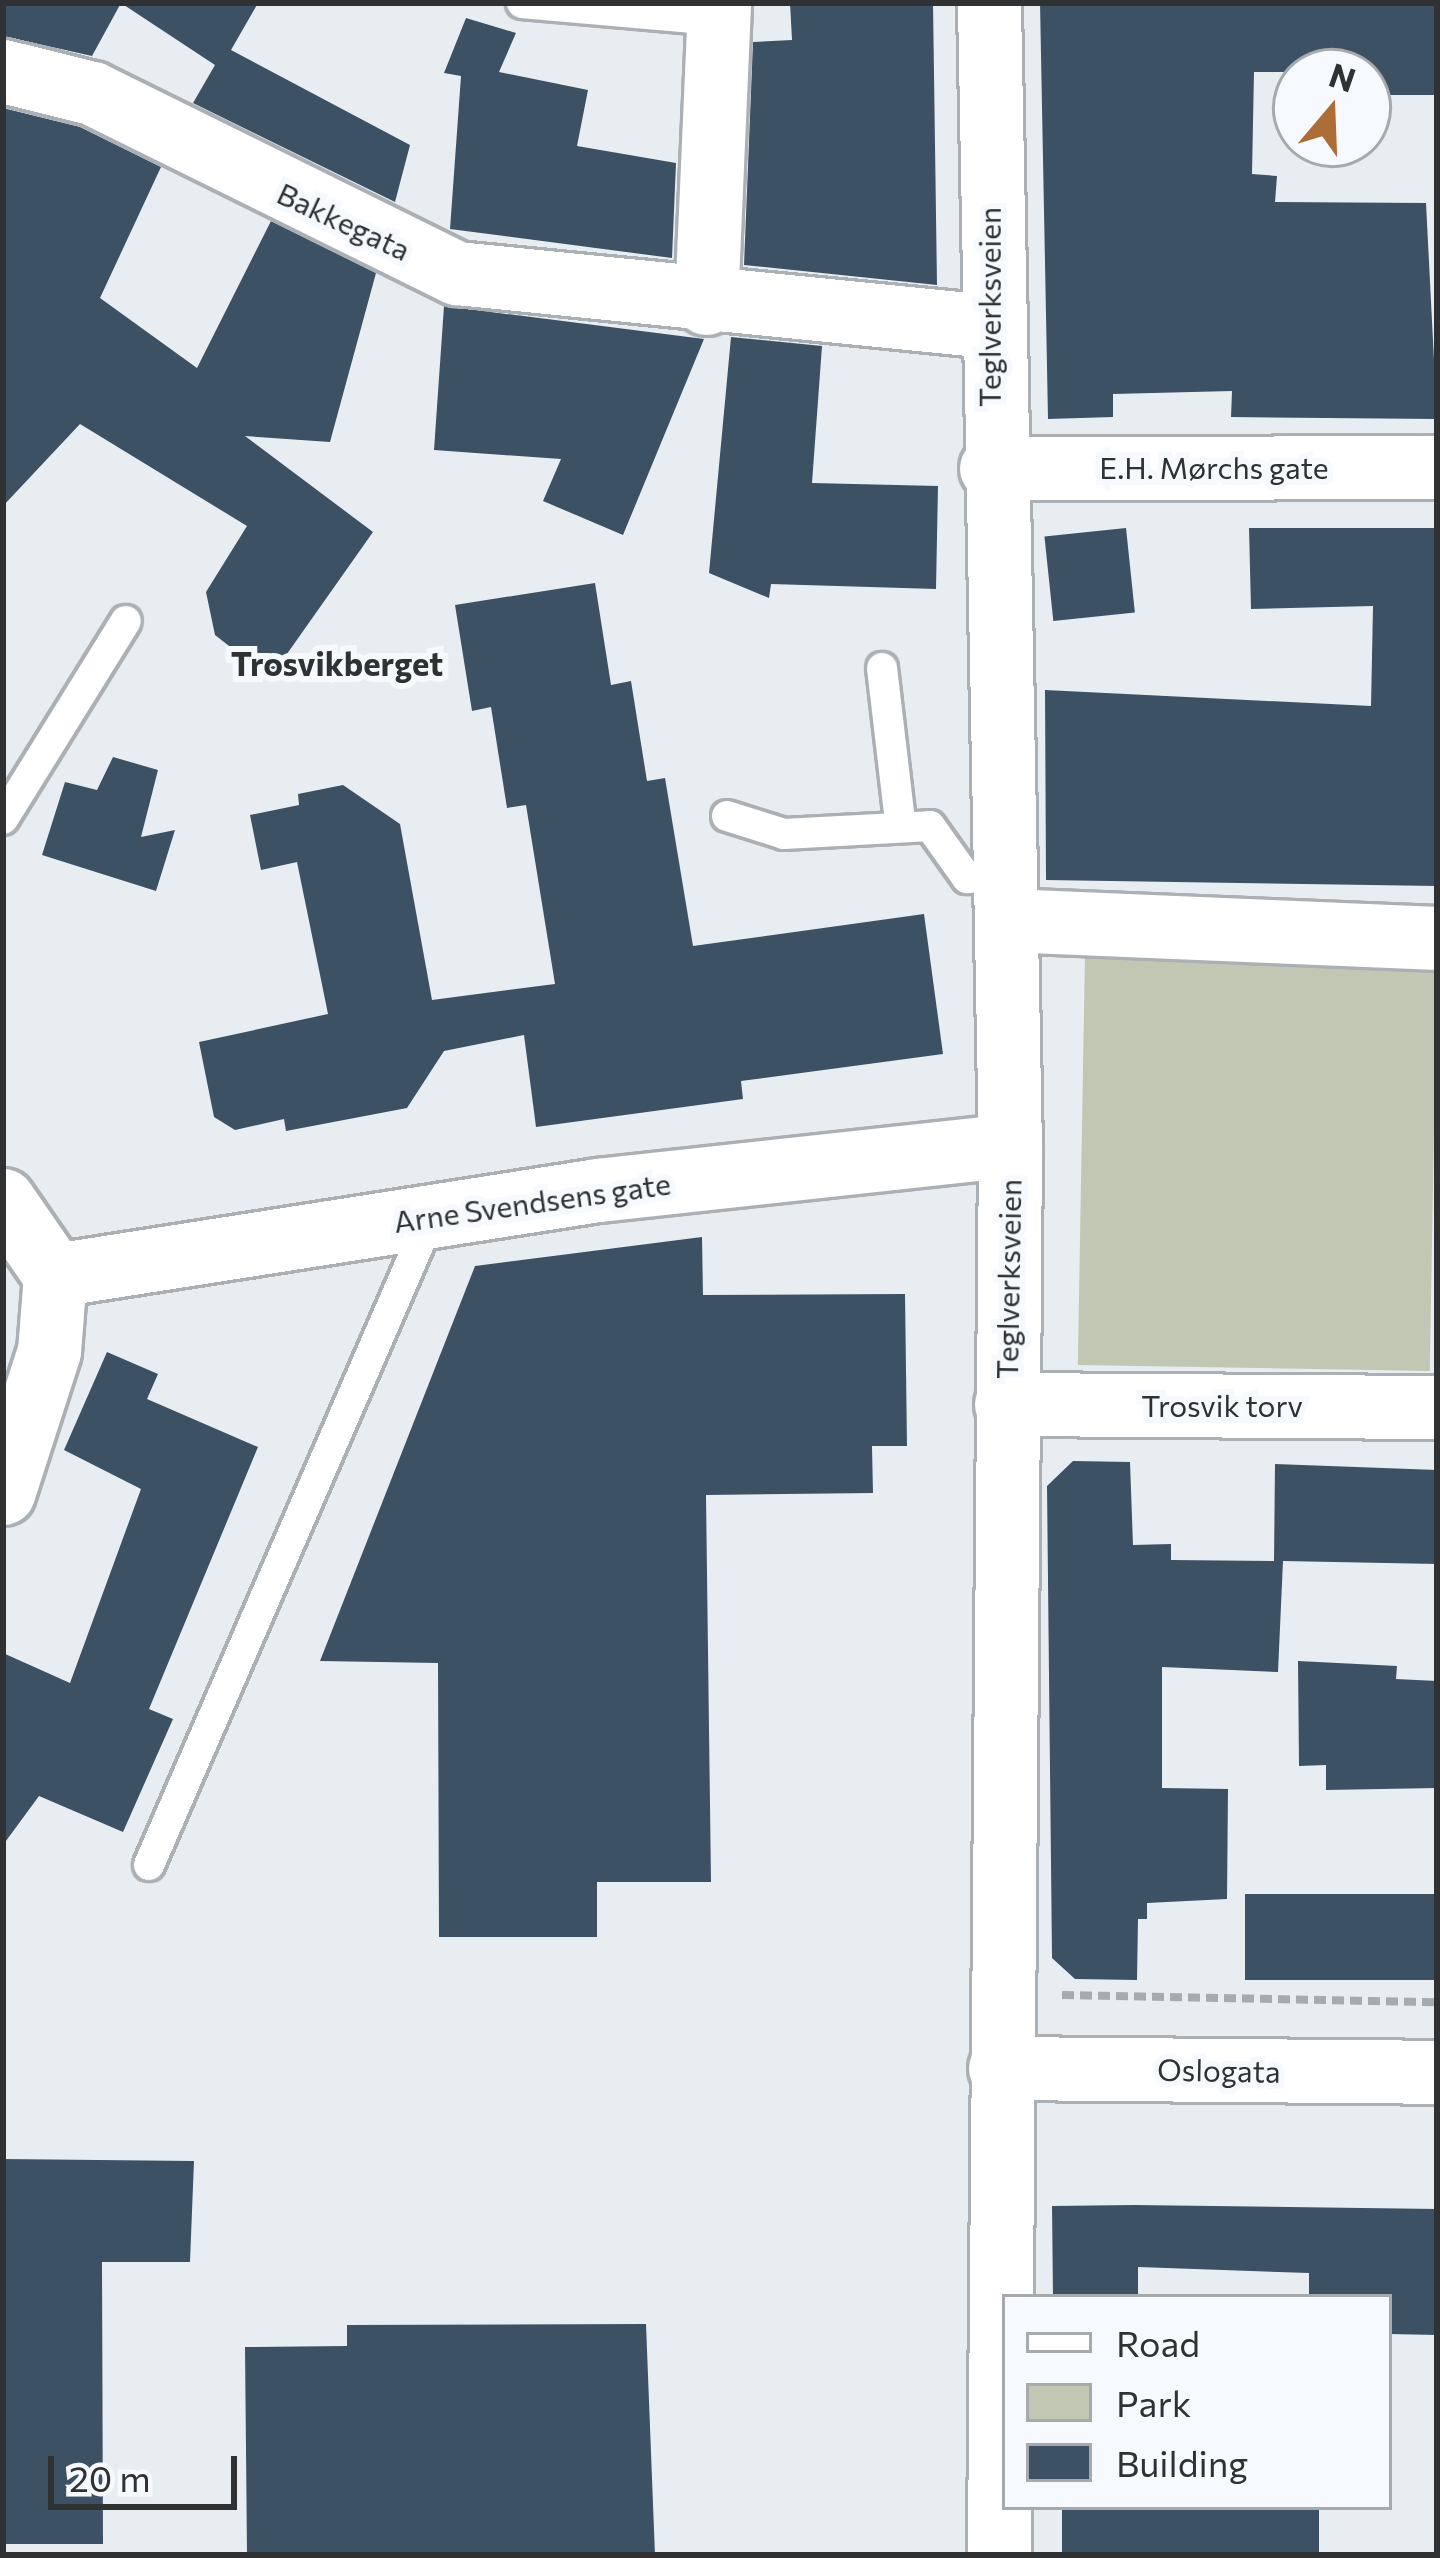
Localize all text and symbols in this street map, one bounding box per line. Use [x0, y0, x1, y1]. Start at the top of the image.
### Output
north arrow [1272, 48, 1392, 168]
text: N [1325, 53, 1361, 100]
street label: Bakkegata [272, 175, 416, 267]
street label: Teglverksveien [971, 207, 1007, 407]
street label: E.H. Mørchs gate [1099, 449, 1329, 485]
district label: Trosvikberget [231, 643, 443, 683]
street label: Arne Svendsens gate [391, 1165, 673, 1239]
street label: Teglverksveien [988, 1179, 1028, 1379]
street label: Trosvik torv [1141, 1387, 1303, 1423]
street label: Oslogata [1157, 2051, 1281, 2089]
legend [1002, 2294, 1392, 2510]
text: Road [1116, 2320, 1200, 2364]
text: Park [1116, 2380, 1191, 2424]
scale bar [54, 2432, 243, 2506]
text: Building [1116, 2440, 1248, 2484]
text: 20 m [69, 2455, 151, 2499]

